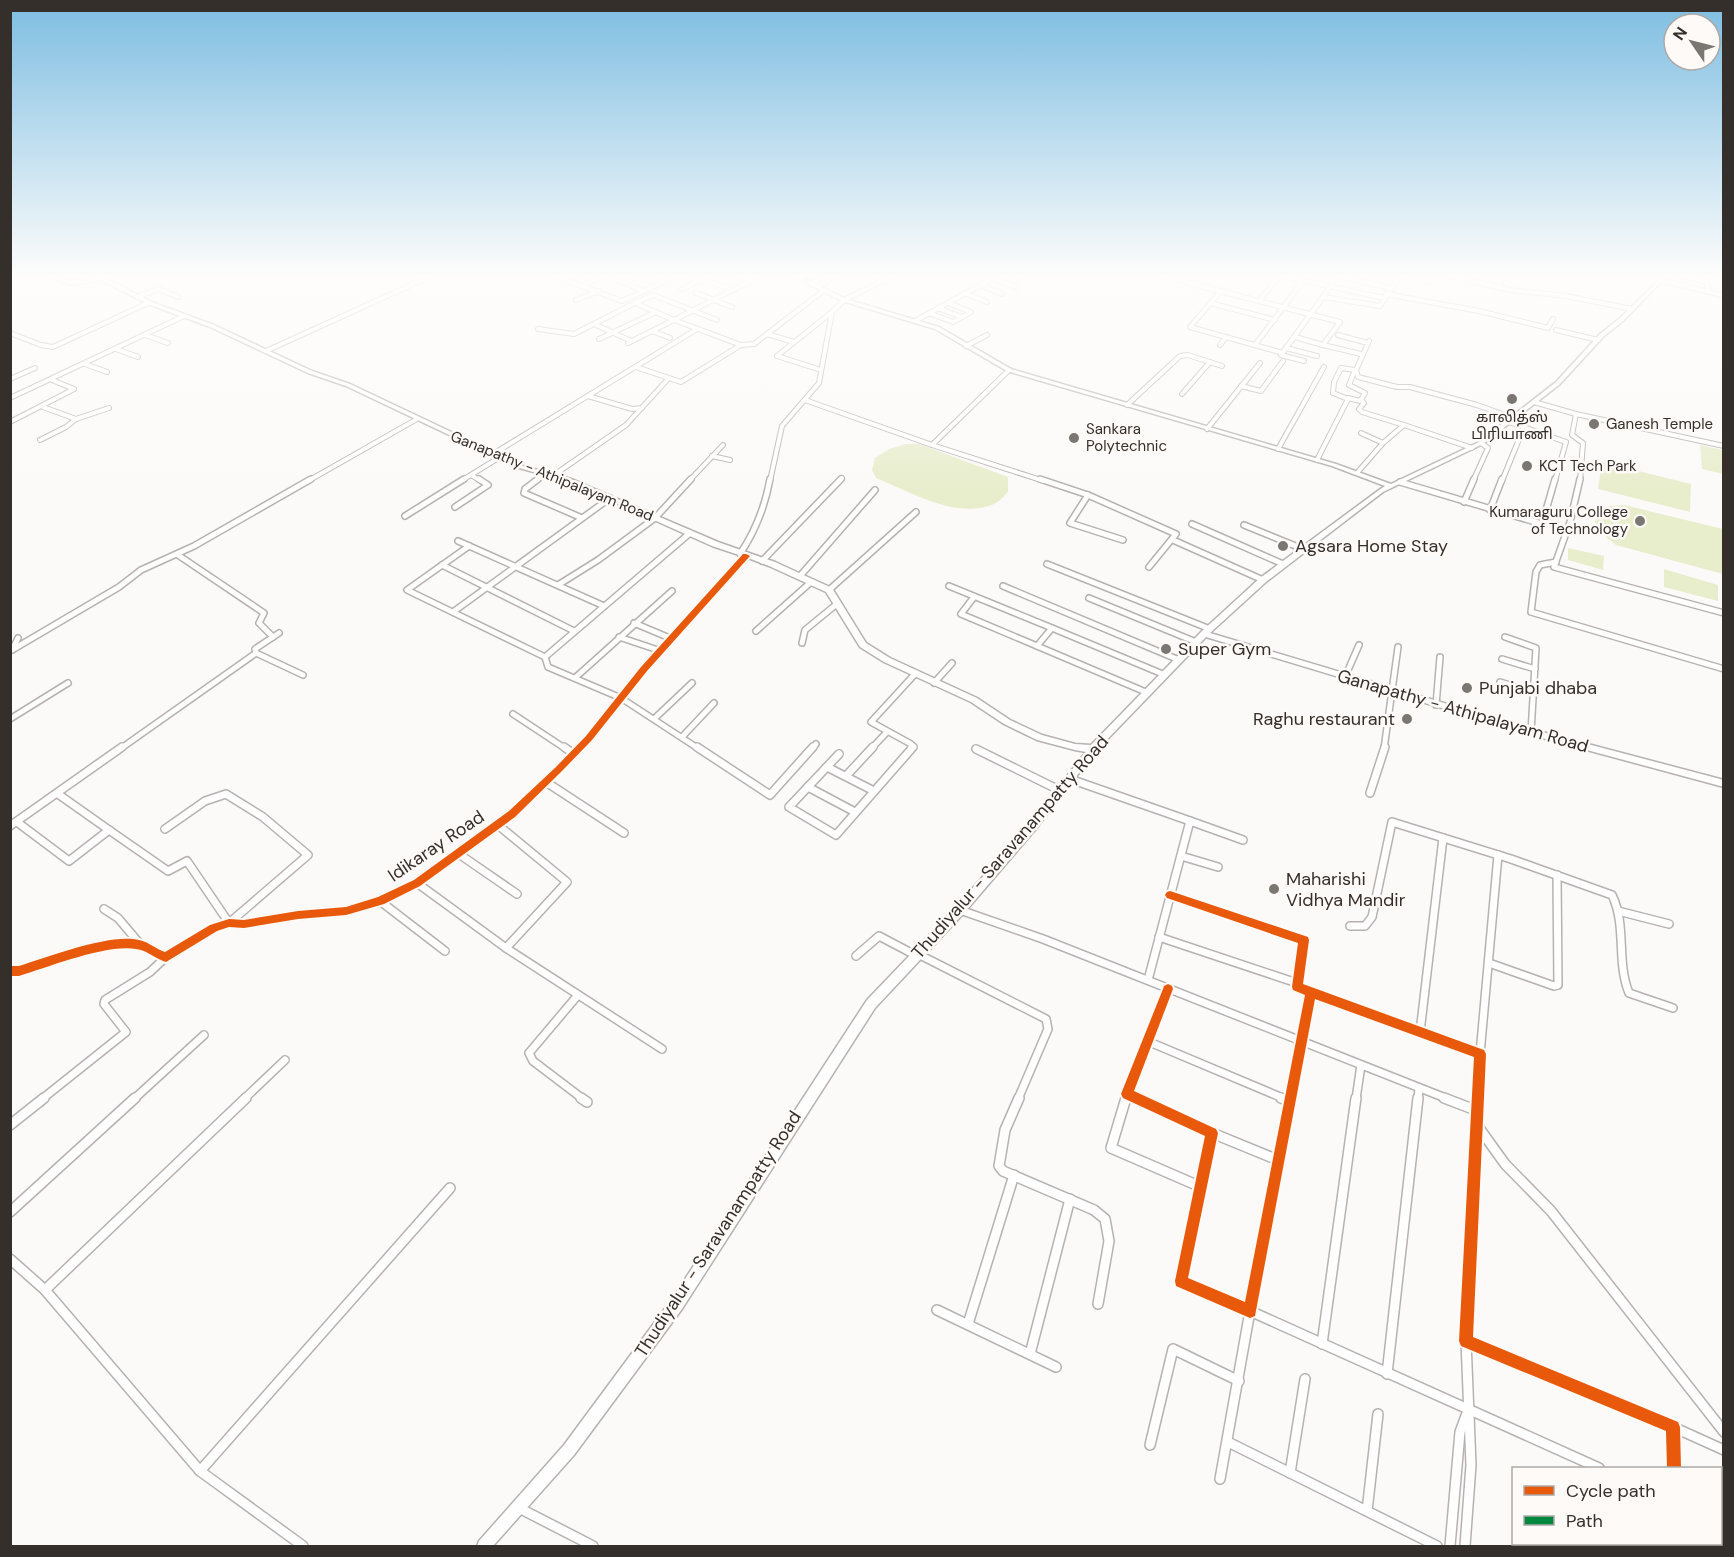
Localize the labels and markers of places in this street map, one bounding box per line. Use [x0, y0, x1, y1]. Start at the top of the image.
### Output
marker: காலித்ஸ் பிரியாணி [1505, 392, 1519, 406]
place label: காலித்ஸ் பிரியாணி [1471, 407, 1553, 444]
place label: Ganesh Temple [1606, 414, 1713, 434]
marker: Ganesh Temple [1587, 417, 1601, 431]
place label: Sankara Polytechnic [1086, 419, 1167, 456]
marker: Sankara Polytechnic [1067, 431, 1081, 445]
place label: KCT Tech Park [1539, 456, 1637, 476]
marker: KCT Tech Park [1520, 459, 1534, 473]
place label: Kumaraguru College of Technology [1489, 502, 1629, 539]
marker: Kumaraguru College of Technology [1633, 514, 1647, 528]
place label: Agsara Home Stay [1295, 534, 1448, 558]
marker: Agsara Home Stay [1276, 539, 1290, 553]
place label: Super Gym [1178, 637, 1271, 661]
marker: Super Gym [1159, 642, 1173, 656]
place label: Punjabi dhaba [1479, 676, 1597, 700]
marker: Punjabi dhaba [1460, 681, 1474, 695]
place label: Raghu restaurant [1253, 707, 1395, 731]
marker: Raghu restaurant [1400, 712, 1414, 726]
place label: Maharishi Vidhya Mandir [1286, 867, 1406, 912]
marker: Maharishi Vidhya Mandir [1267, 882, 1281, 896]

